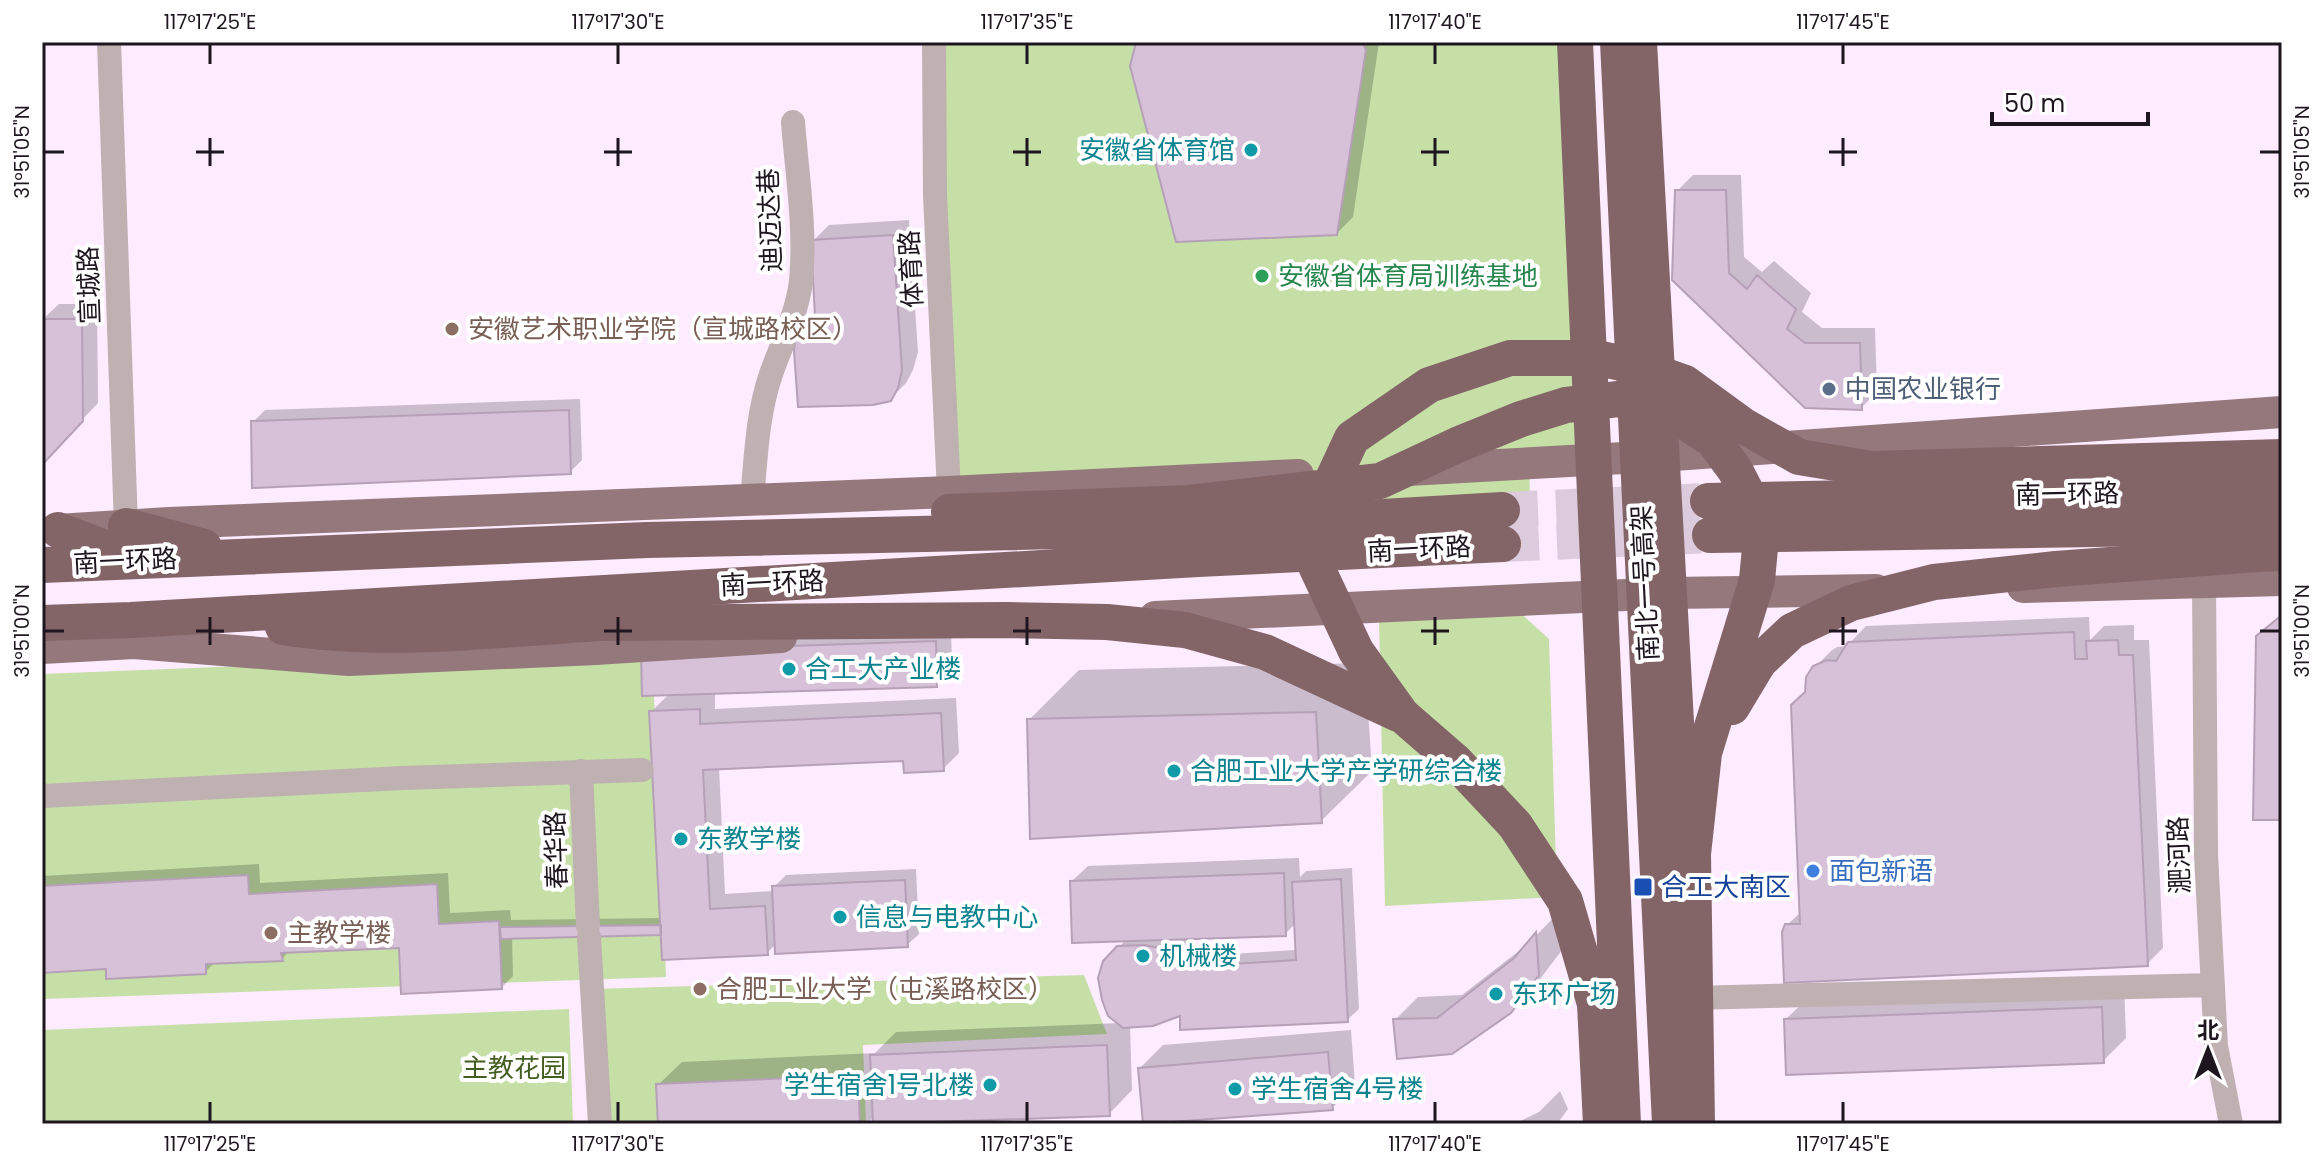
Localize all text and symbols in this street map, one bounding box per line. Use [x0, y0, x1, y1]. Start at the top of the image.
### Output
text: 117°17'25"E [164, 8, 256, 36]
text: 117°17'30"E [572, 8, 664, 36]
text: 117°17'35"E [981, 8, 1073, 36]
text: 117°17'40"E [1388, 8, 1482, 36]
text: 117°17'45"E [1796, 8, 1890, 36]
scale bar [1992, 76, 2148, 126]
text: 50 m [2004, 87, 2065, 120]
text: 31°51'05"N [8, 105, 36, 199]
text: 31°51'05"N [2288, 105, 2316, 199]
place label: 安徽省体育馆 [1079, 132, 1235, 168]
marker: 安徽省体育馆 [1242, 141, 1260, 159]
street label: 迪迈达巷 [750, 167, 790, 273]
street label: 体育路 [891, 229, 931, 309]
street label: 宣城路 [70, 245, 108, 325]
place label: 安徽省体育局训练基地 [1278, 258, 1538, 294]
marker: 安徽省体育局训练基地 [1253, 267, 1271, 285]
place label: 安徽艺术职业学院（宣城路校区） [468, 311, 858, 347]
marker: 安徽艺术职业学院（宣城路校区） [443, 320, 461, 338]
place label: 中国农业银行 [1845, 371, 2001, 407]
marker: 中国农业银行 [1820, 380, 1838, 398]
street label: 南一环路 [2015, 475, 2119, 513]
street label: 南北一号高架 [1623, 504, 1667, 662]
street label: 南一环路 [1366, 528, 1472, 570]
street label: 南一环路 [72, 540, 178, 582]
street label: 南一环路 [719, 562, 825, 604]
text: 31°51'00"N [8, 584, 36, 678]
text: 31°51'00"N [2288, 584, 2316, 678]
place label: 合工大产业楼 [805, 651, 961, 687]
marker: 合工大产业楼 [780, 660, 798, 678]
place label: 合肥工业大学产学研综合楼 [1190, 753, 1502, 789]
marker: 合肥工业大学产学研综合楼 [1165, 762, 1183, 780]
street label: 春华路 [537, 810, 575, 890]
street label: 淝河路 [2160, 815, 2198, 895]
place label: 东教学楼 [697, 821, 801, 857]
marker: 东教学楼 [672, 830, 690, 848]
place label: 面包新语 [1829, 853, 1933, 889]
marker: 面包新语 [1804, 862, 1822, 880]
place label: 合工大南区 [1661, 869, 1791, 905]
marker: 合工大南区 [1632, 876, 1654, 898]
place label: 信息与电教中心 [856, 899, 1038, 935]
marker: 信息与电教中心 [831, 908, 849, 926]
place label: 主教学楼 [287, 915, 391, 951]
marker: 主教学楼 [262, 924, 280, 942]
place label: 机械楼 [1159, 938, 1237, 974]
marker: 机械楼 [1134, 947, 1152, 965]
place label: 合肥工业大学（屯溪路校区） [716, 971, 1054, 1007]
place label: 东环广场 [1512, 976, 1616, 1012]
marker: 合肥工业大学（屯溪路校区） [691, 980, 709, 998]
marker: 东环广场 [1487, 985, 1505, 1003]
north arrow [2168, 1010, 2248, 1090]
text: 北 [2197, 1015, 2219, 1046]
park label: 主教花园 [462, 1050, 566, 1086]
place label: 学生宿舍1号北楼 [784, 1067, 974, 1103]
place label: 学生宿舍4号楼 [1251, 1071, 1423, 1107]
marker: 学生宿舍1号北楼 [981, 1076, 999, 1094]
marker: 学生宿舍4号楼 [1226, 1080, 1244, 1098]
text: 117°17'25"E [164, 1130, 256, 1158]
text: 117°17'30"E [572, 1130, 664, 1158]
text: 117°17'35"E [981, 1130, 1073, 1158]
text: 117°17'40"E [1388, 1130, 1482, 1158]
text: 117°17'45"E [1796, 1130, 1890, 1158]

